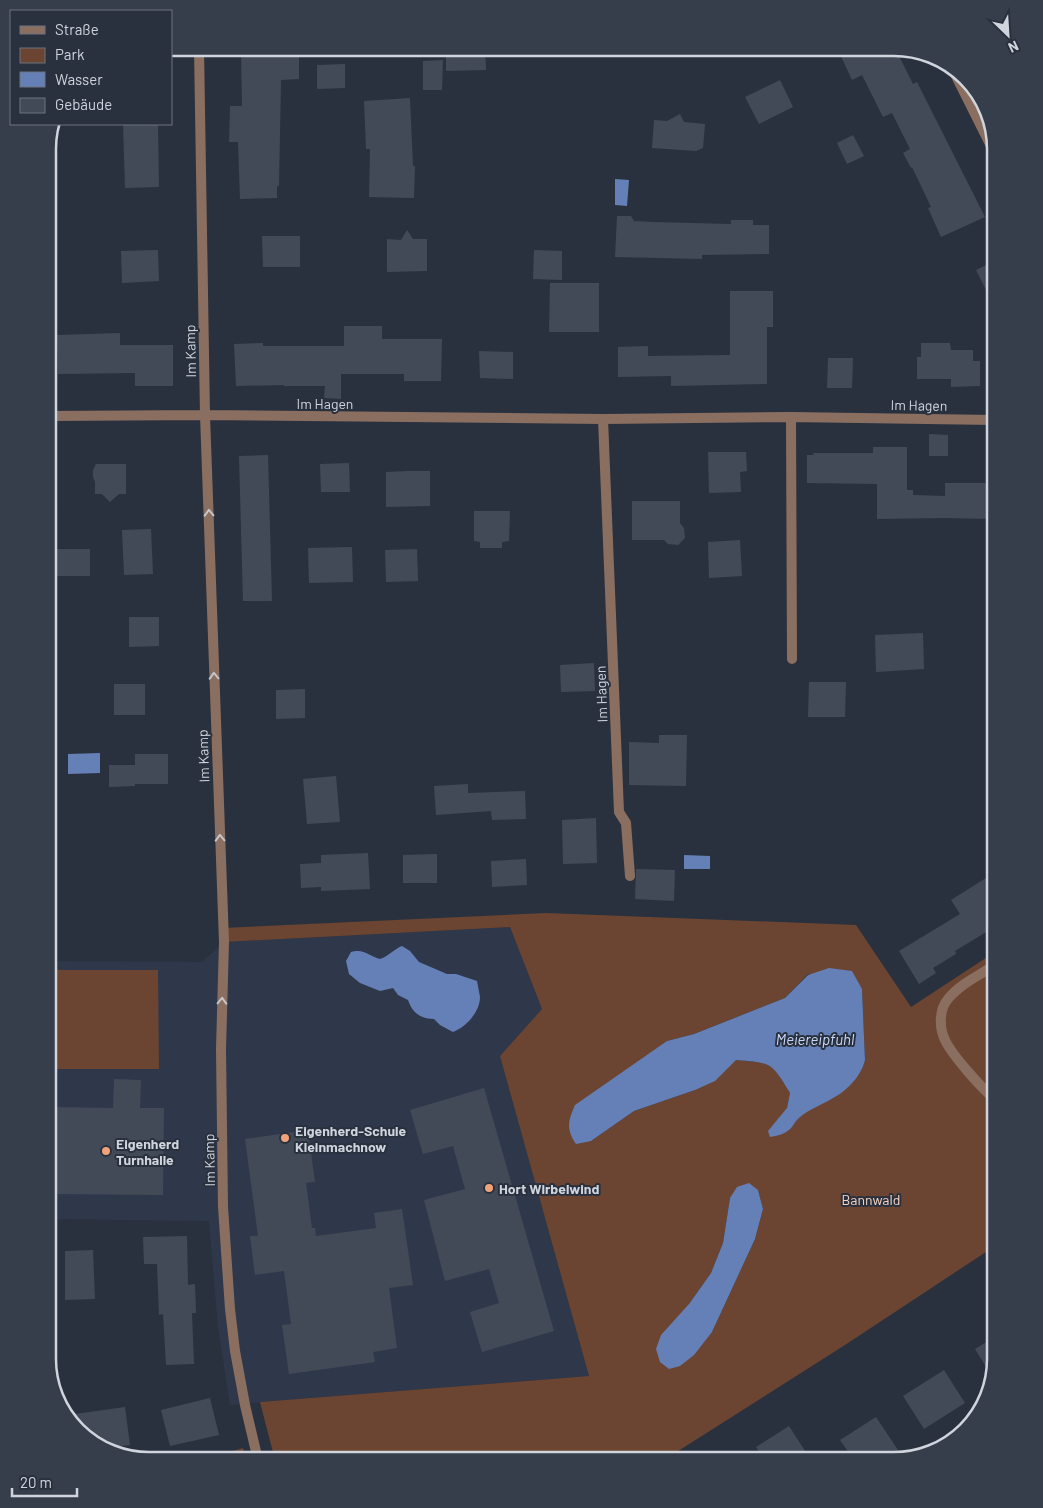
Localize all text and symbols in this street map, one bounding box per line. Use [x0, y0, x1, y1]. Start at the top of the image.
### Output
legend [10, 10, 172, 125]
north arrow [983, 10, 1033, 60]
text: Straße [55, 20, 99, 38]
text: N [1006, 38, 1022, 57]
text: Park [55, 45, 85, 63]
text: Wasser [55, 70, 103, 88]
text: Gebäude [55, 95, 112, 113]
street label: Im Kamp [181, 324, 199, 378]
street label: Im Hagen [297, 395, 353, 412]
street label: Im Hagen [890, 396, 948, 414]
one-way arrow [203, 509, 214, 517]
street label: Im Hagen [592, 665, 610, 723]
one-way arrow [209, 672, 220, 680]
street label: Im Kamp [194, 729, 212, 783]
one-way arrow [215, 834, 225, 842]
one-way arrow [217, 996, 227, 1004]
water label: Meiereipfuhl [776, 1030, 855, 1048]
place label: Eigenherd-Schule Kleinmachnow [295, 1122, 406, 1155]
marker: Eigenherd-Schule Kleinmachnow [279, 1132, 291, 1144]
street label: Im Kamp [200, 1133, 218, 1187]
place label: Eigenherd Turnhalle [116, 1135, 179, 1168]
marker: Eigenherd Turnhalle [100, 1145, 112, 1157]
place label: Hort Wirbelwind [499, 1180, 599, 1197]
marker: Hort Wirbelwind [483, 1182, 495, 1194]
park label: Bannwald [842, 1191, 900, 1208]
scale bar [12, 1466, 78, 1498]
text: 20 m [20, 1473, 52, 1491]

